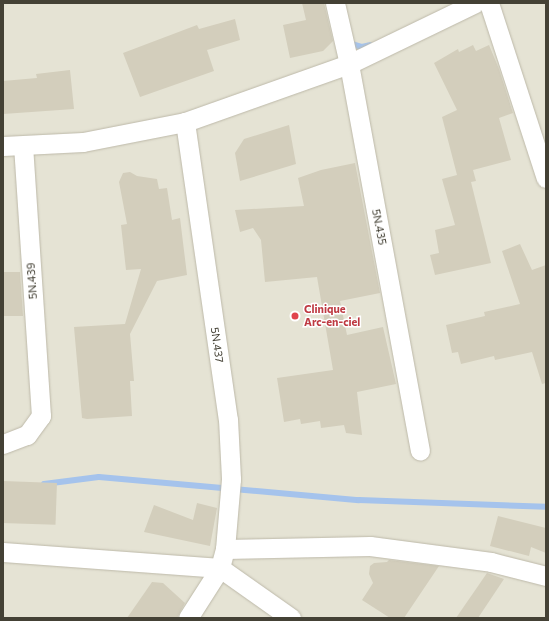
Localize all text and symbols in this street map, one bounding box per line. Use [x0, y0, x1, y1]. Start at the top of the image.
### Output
street label: 5N.435 [369, 208, 389, 246]
street label: 5N.439 [24, 262, 40, 300]
place label: Clinique Arc-en-ciel [304, 303, 360, 329]
marker: Clinique Arc-en-ciel [289, 310, 301, 322]
street label: 5N.437 [208, 326, 226, 364]

